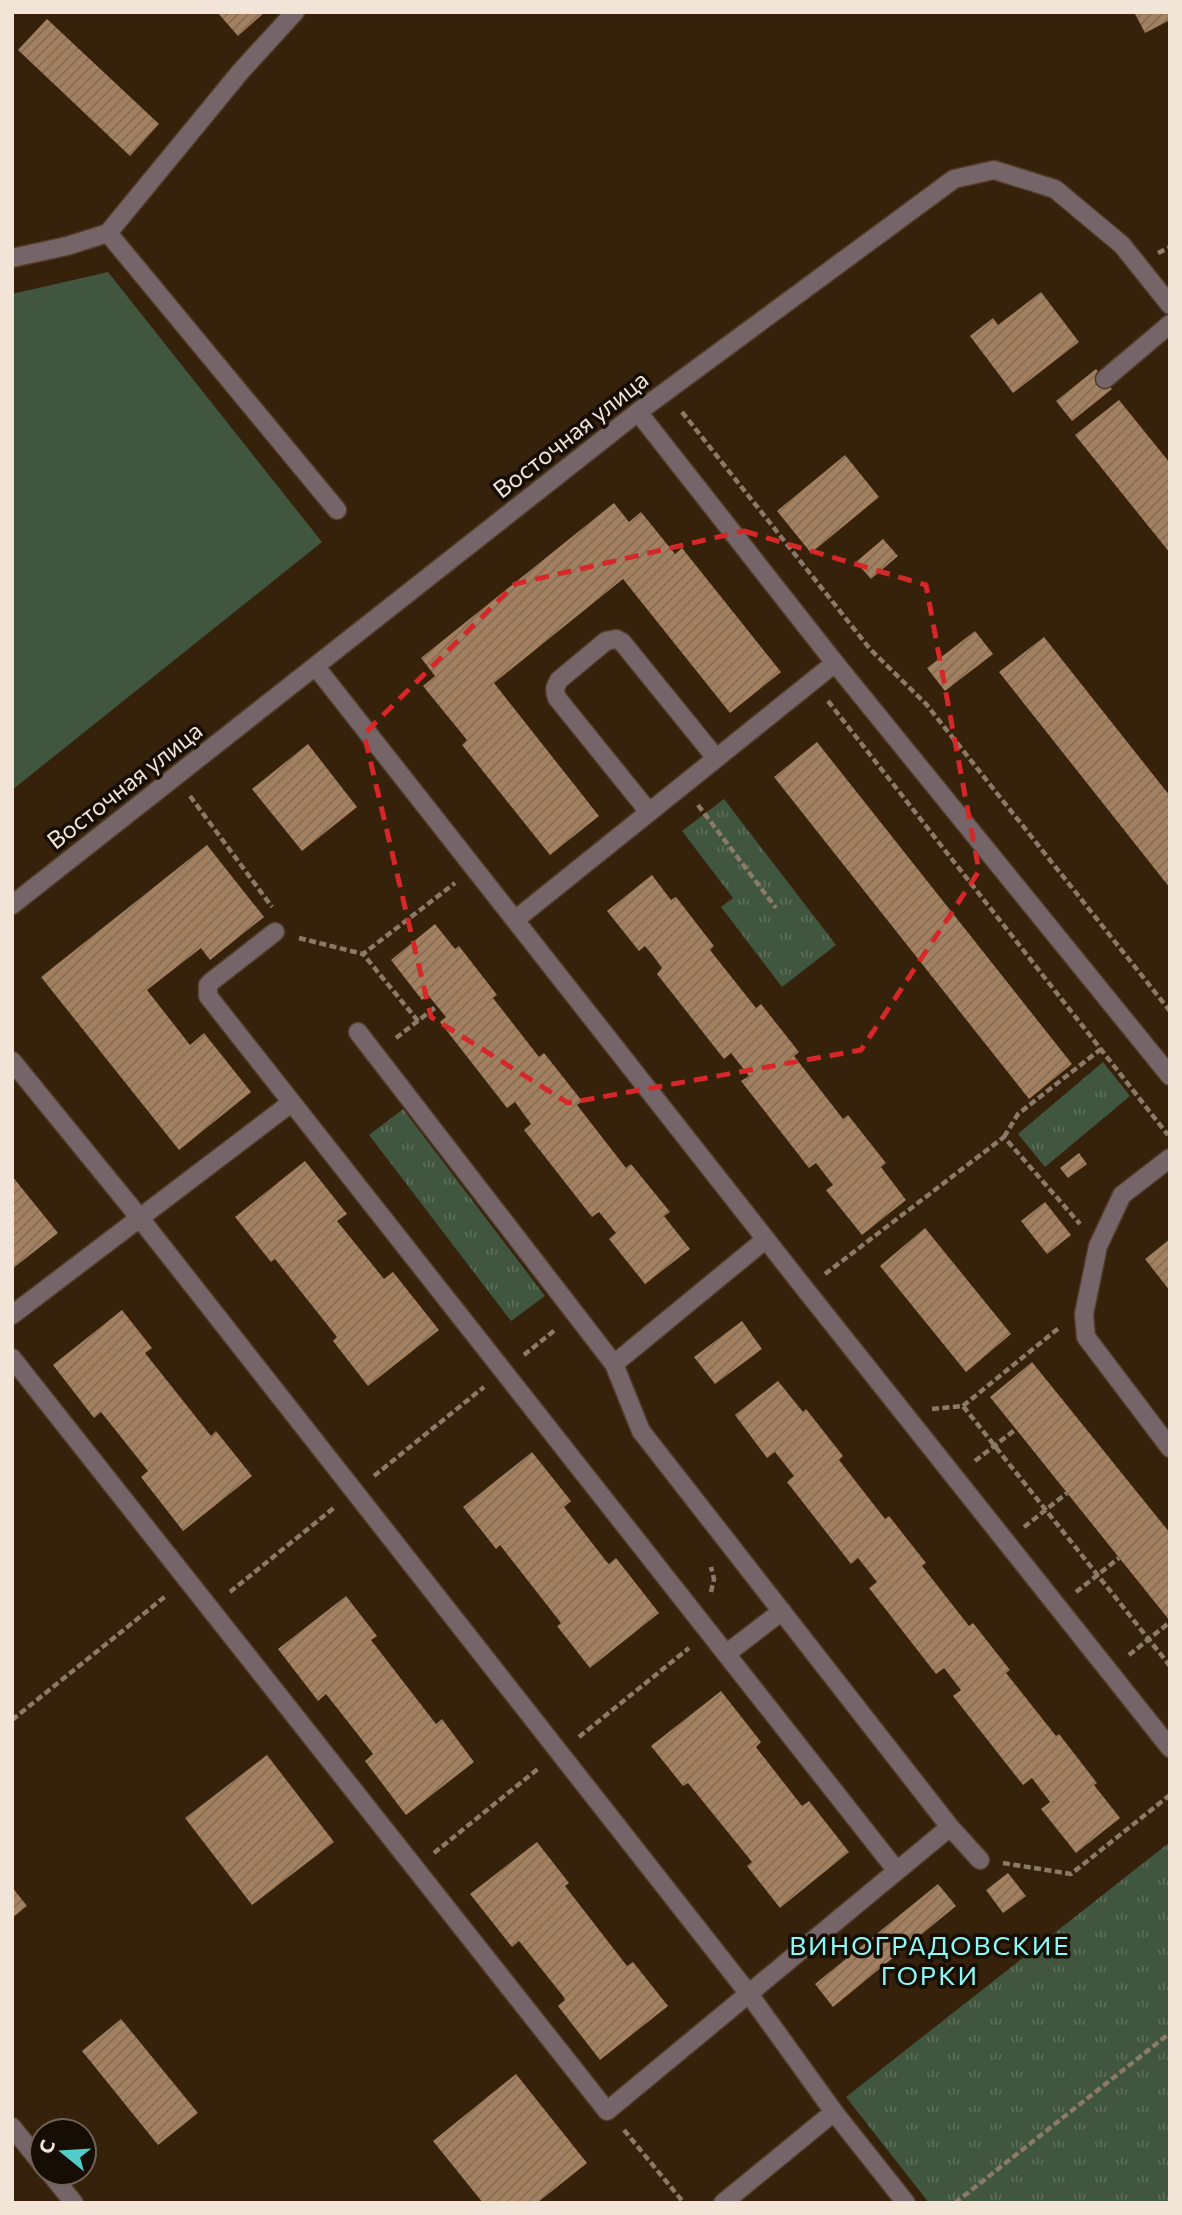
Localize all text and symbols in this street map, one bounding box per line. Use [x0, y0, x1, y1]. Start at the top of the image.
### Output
street label: Восточная улица [487, 364, 653, 503]
street label: Восточная улица [41, 715, 207, 854]
district label: ВИНОГРАДОВСКИЕ ГОРКИ [789, 1929, 1071, 1990]
north arrow [28, 2117, 98, 2187]
text: С [33, 2137, 59, 2156]

